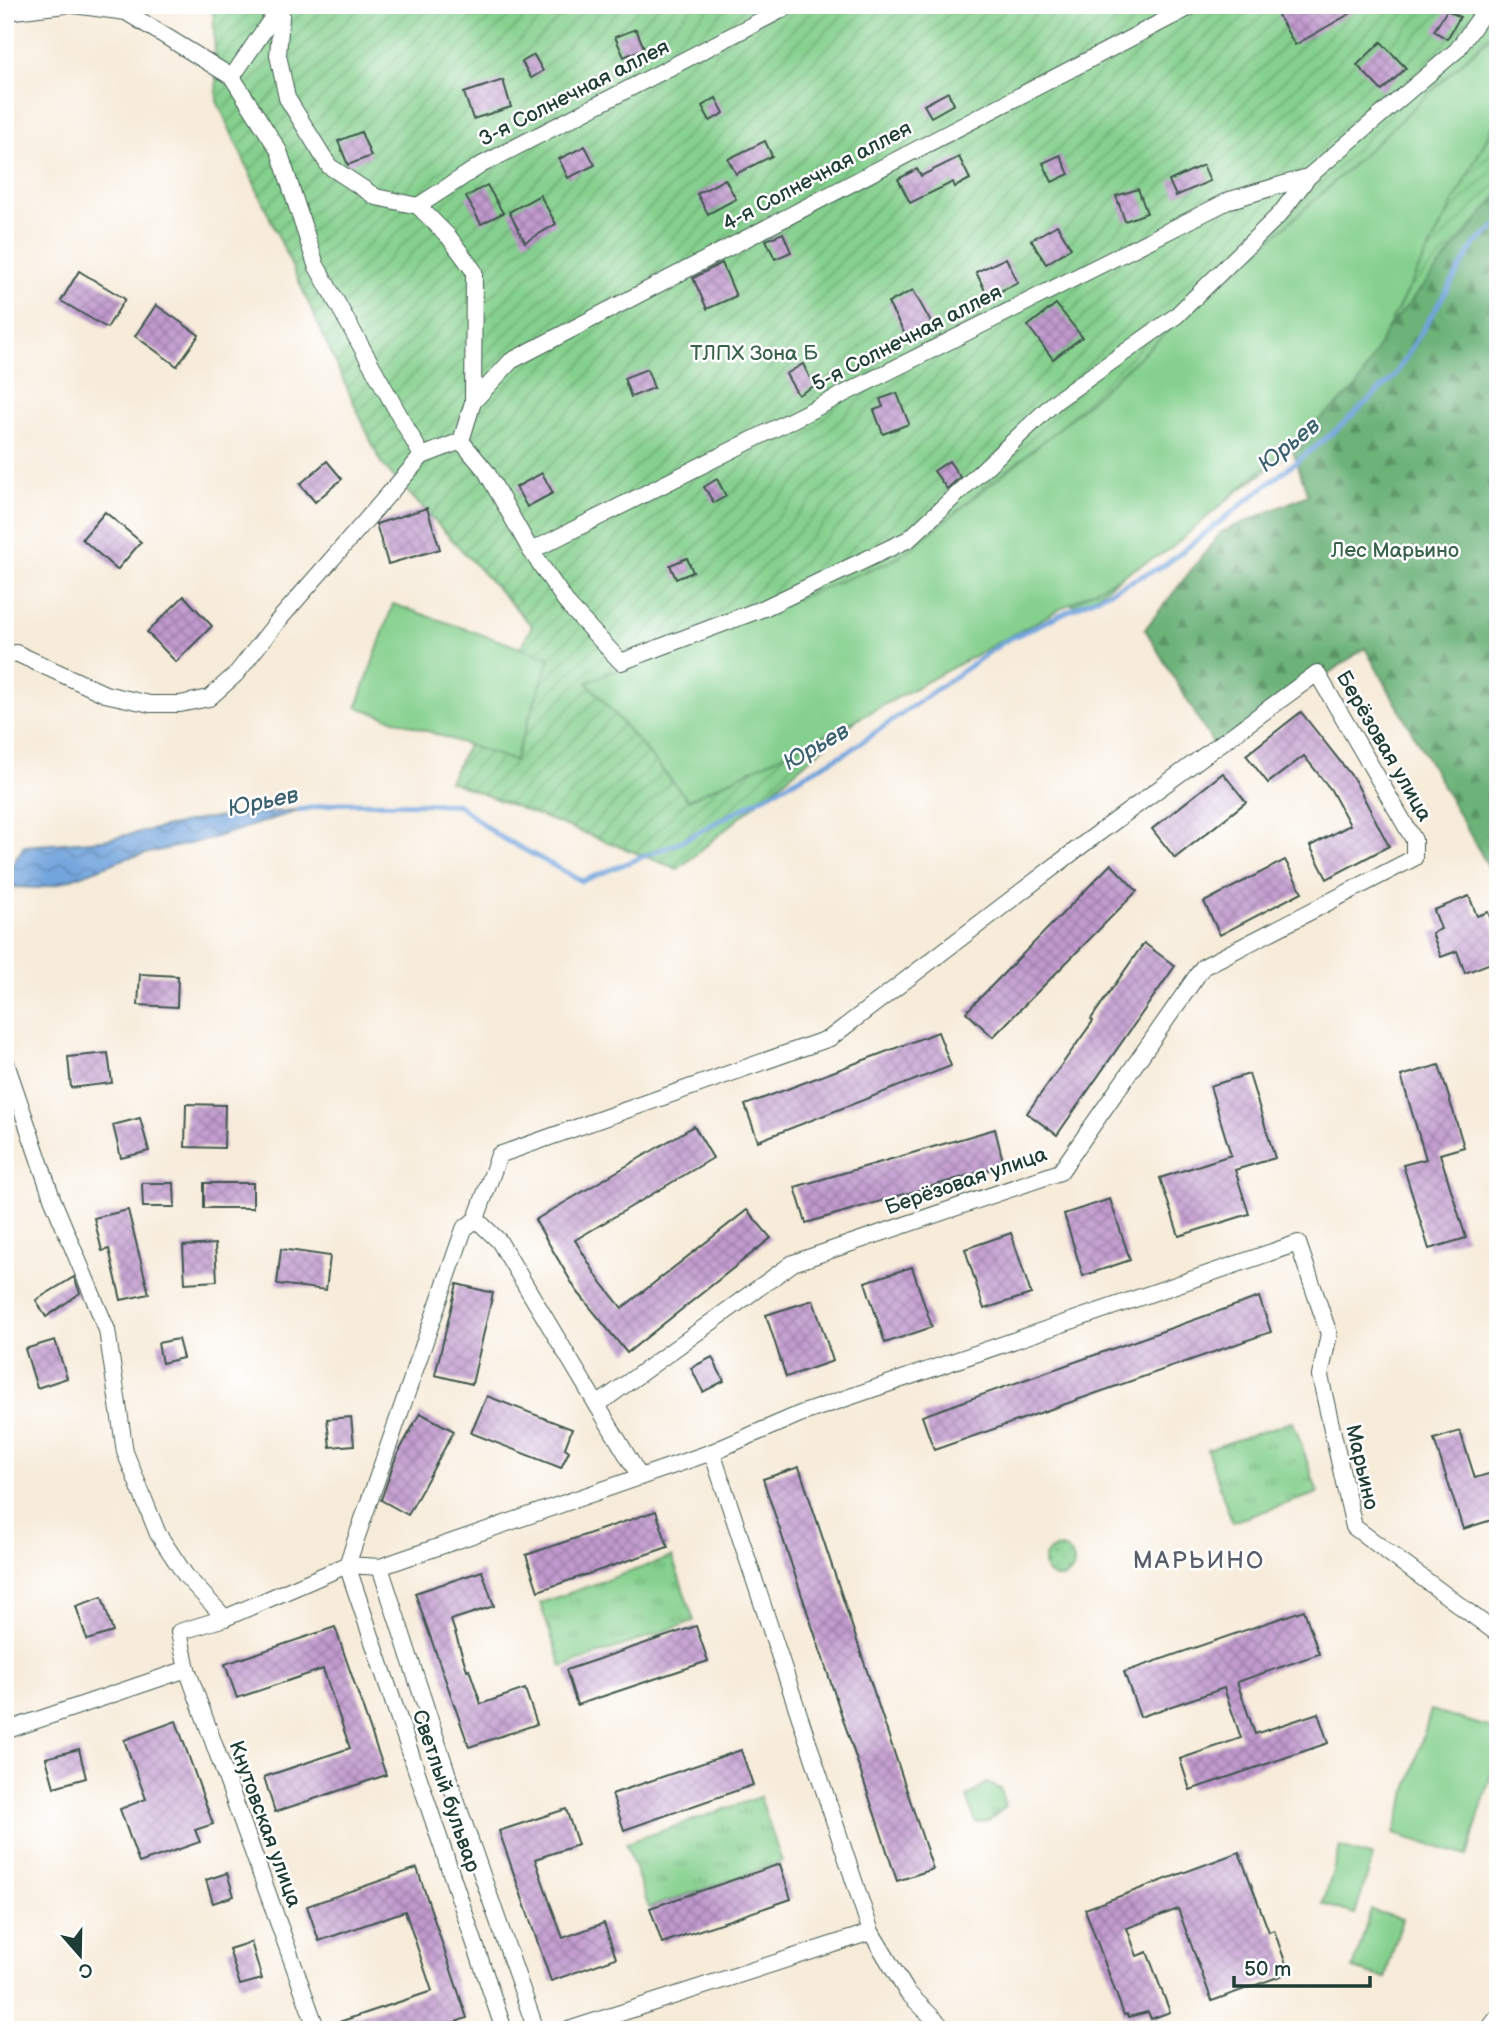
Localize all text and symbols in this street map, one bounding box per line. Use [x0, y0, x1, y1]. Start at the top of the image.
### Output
street label: 3-я Солнечная аллея [475, 34, 673, 152]
street label: 4-я Солнечная аллея [718, 116, 916, 236]
street label: 5-я Солнечная аллея [808, 279, 1006, 397]
park label: ТЛПХ Зона Б [690, 341, 818, 366]
water label: Юрьев [1252, 412, 1326, 478]
park label: Лес Марьино [1330, 538, 1459, 563]
street label: Берёзовая улица [1331, 666, 1437, 826]
water label: Юрьев [778, 717, 854, 777]
water label: Юрьев [225, 781, 301, 823]
street label: Берёзовая улица [882, 1141, 1051, 1220]
street label: Марьино [1340, 1422, 1384, 1512]
district label: МАРЬИНО [1133, 1546, 1265, 1575]
street label: Светлый бульвар [406, 1707, 486, 1876]
street label: Кнутовская улица [223, 1737, 307, 1911]
north arrow [46, 1920, 116, 1990]
scale bar [1234, 1944, 1370, 1988]
text: С [75, 1956, 95, 1983]
text: 50 m [1244, 1957, 1291, 1982]

